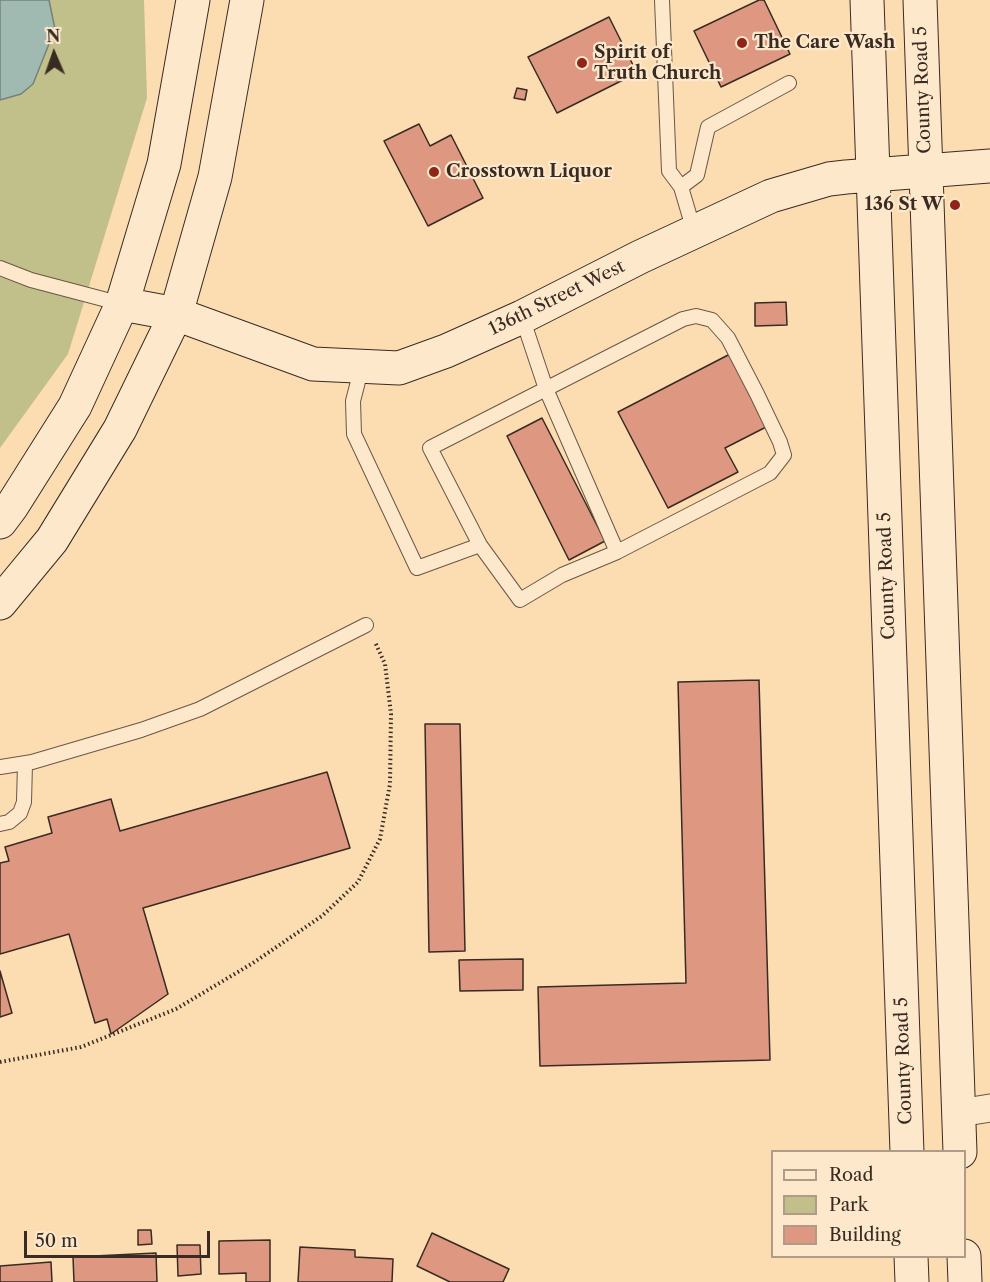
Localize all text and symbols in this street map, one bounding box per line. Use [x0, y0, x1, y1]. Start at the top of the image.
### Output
north arrow [24, 24, 84, 84]
text: N [46, 26, 61, 46]
street label: County Road 5 [910, 26, 936, 154]
place label: The Care Wash [754, 32, 895, 54]
marker: The Care Wash [735, 36, 749, 50]
place label: Spirit of Truth Church [594, 42, 721, 84]
marker: Spirit of Truth Church [575, 56, 589, 70]
place label: Crosstown Liquor [446, 161, 612, 183]
marker: Crosstown Liquor [427, 165, 441, 179]
place label: 136 St W [865, 194, 943, 216]
marker: 136 St W [948, 198, 962, 212]
street label: 136th Street West [485, 256, 629, 340]
street label: County Road 5 [874, 512, 900, 640]
street label: County Road 5 [891, 997, 917, 1125]
legend [771, 1150, 966, 1258]
text: Road [829, 1164, 874, 1186]
text: Park [829, 1194, 868, 1216]
scale bar [27, 1219, 213, 1257]
text: Building [829, 1224, 901, 1246]
text: 50 m [35, 1230, 78, 1252]

